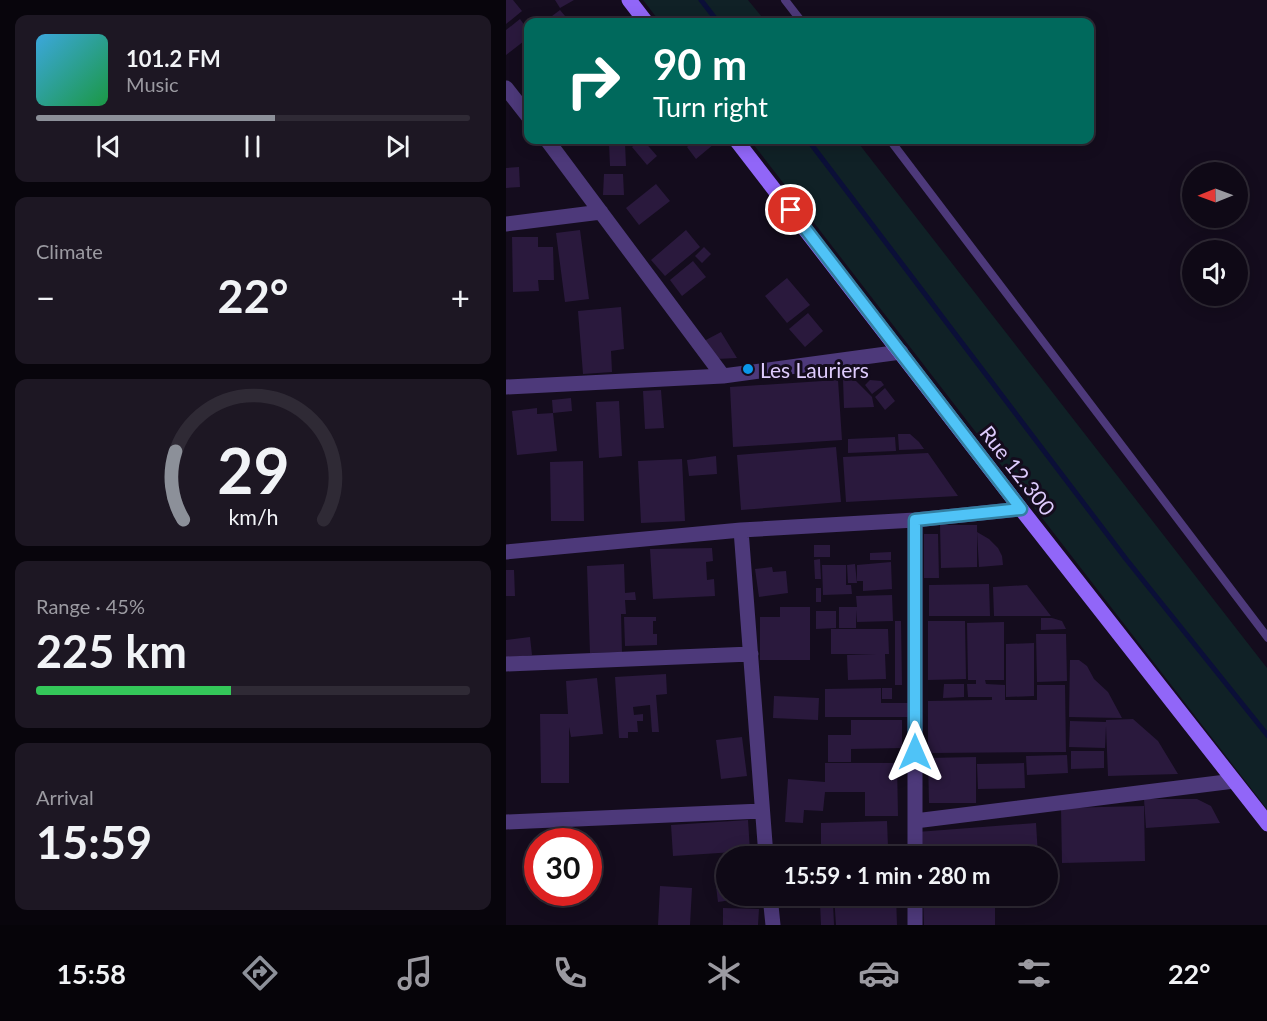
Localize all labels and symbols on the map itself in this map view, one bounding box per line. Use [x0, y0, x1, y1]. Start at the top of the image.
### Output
north arrow [1182, 162, 1248, 228]
pin [765, 184, 816, 235]
place label: Les Lauriers [760, 357, 869, 382]
marker: Les Lauriers [741, 362, 755, 376]
street label: Rue 12.300 [975, 420, 1061, 520]
position arrow [883, 720, 947, 784]
speed limit sign: 30 [524, 828, 602, 906]

